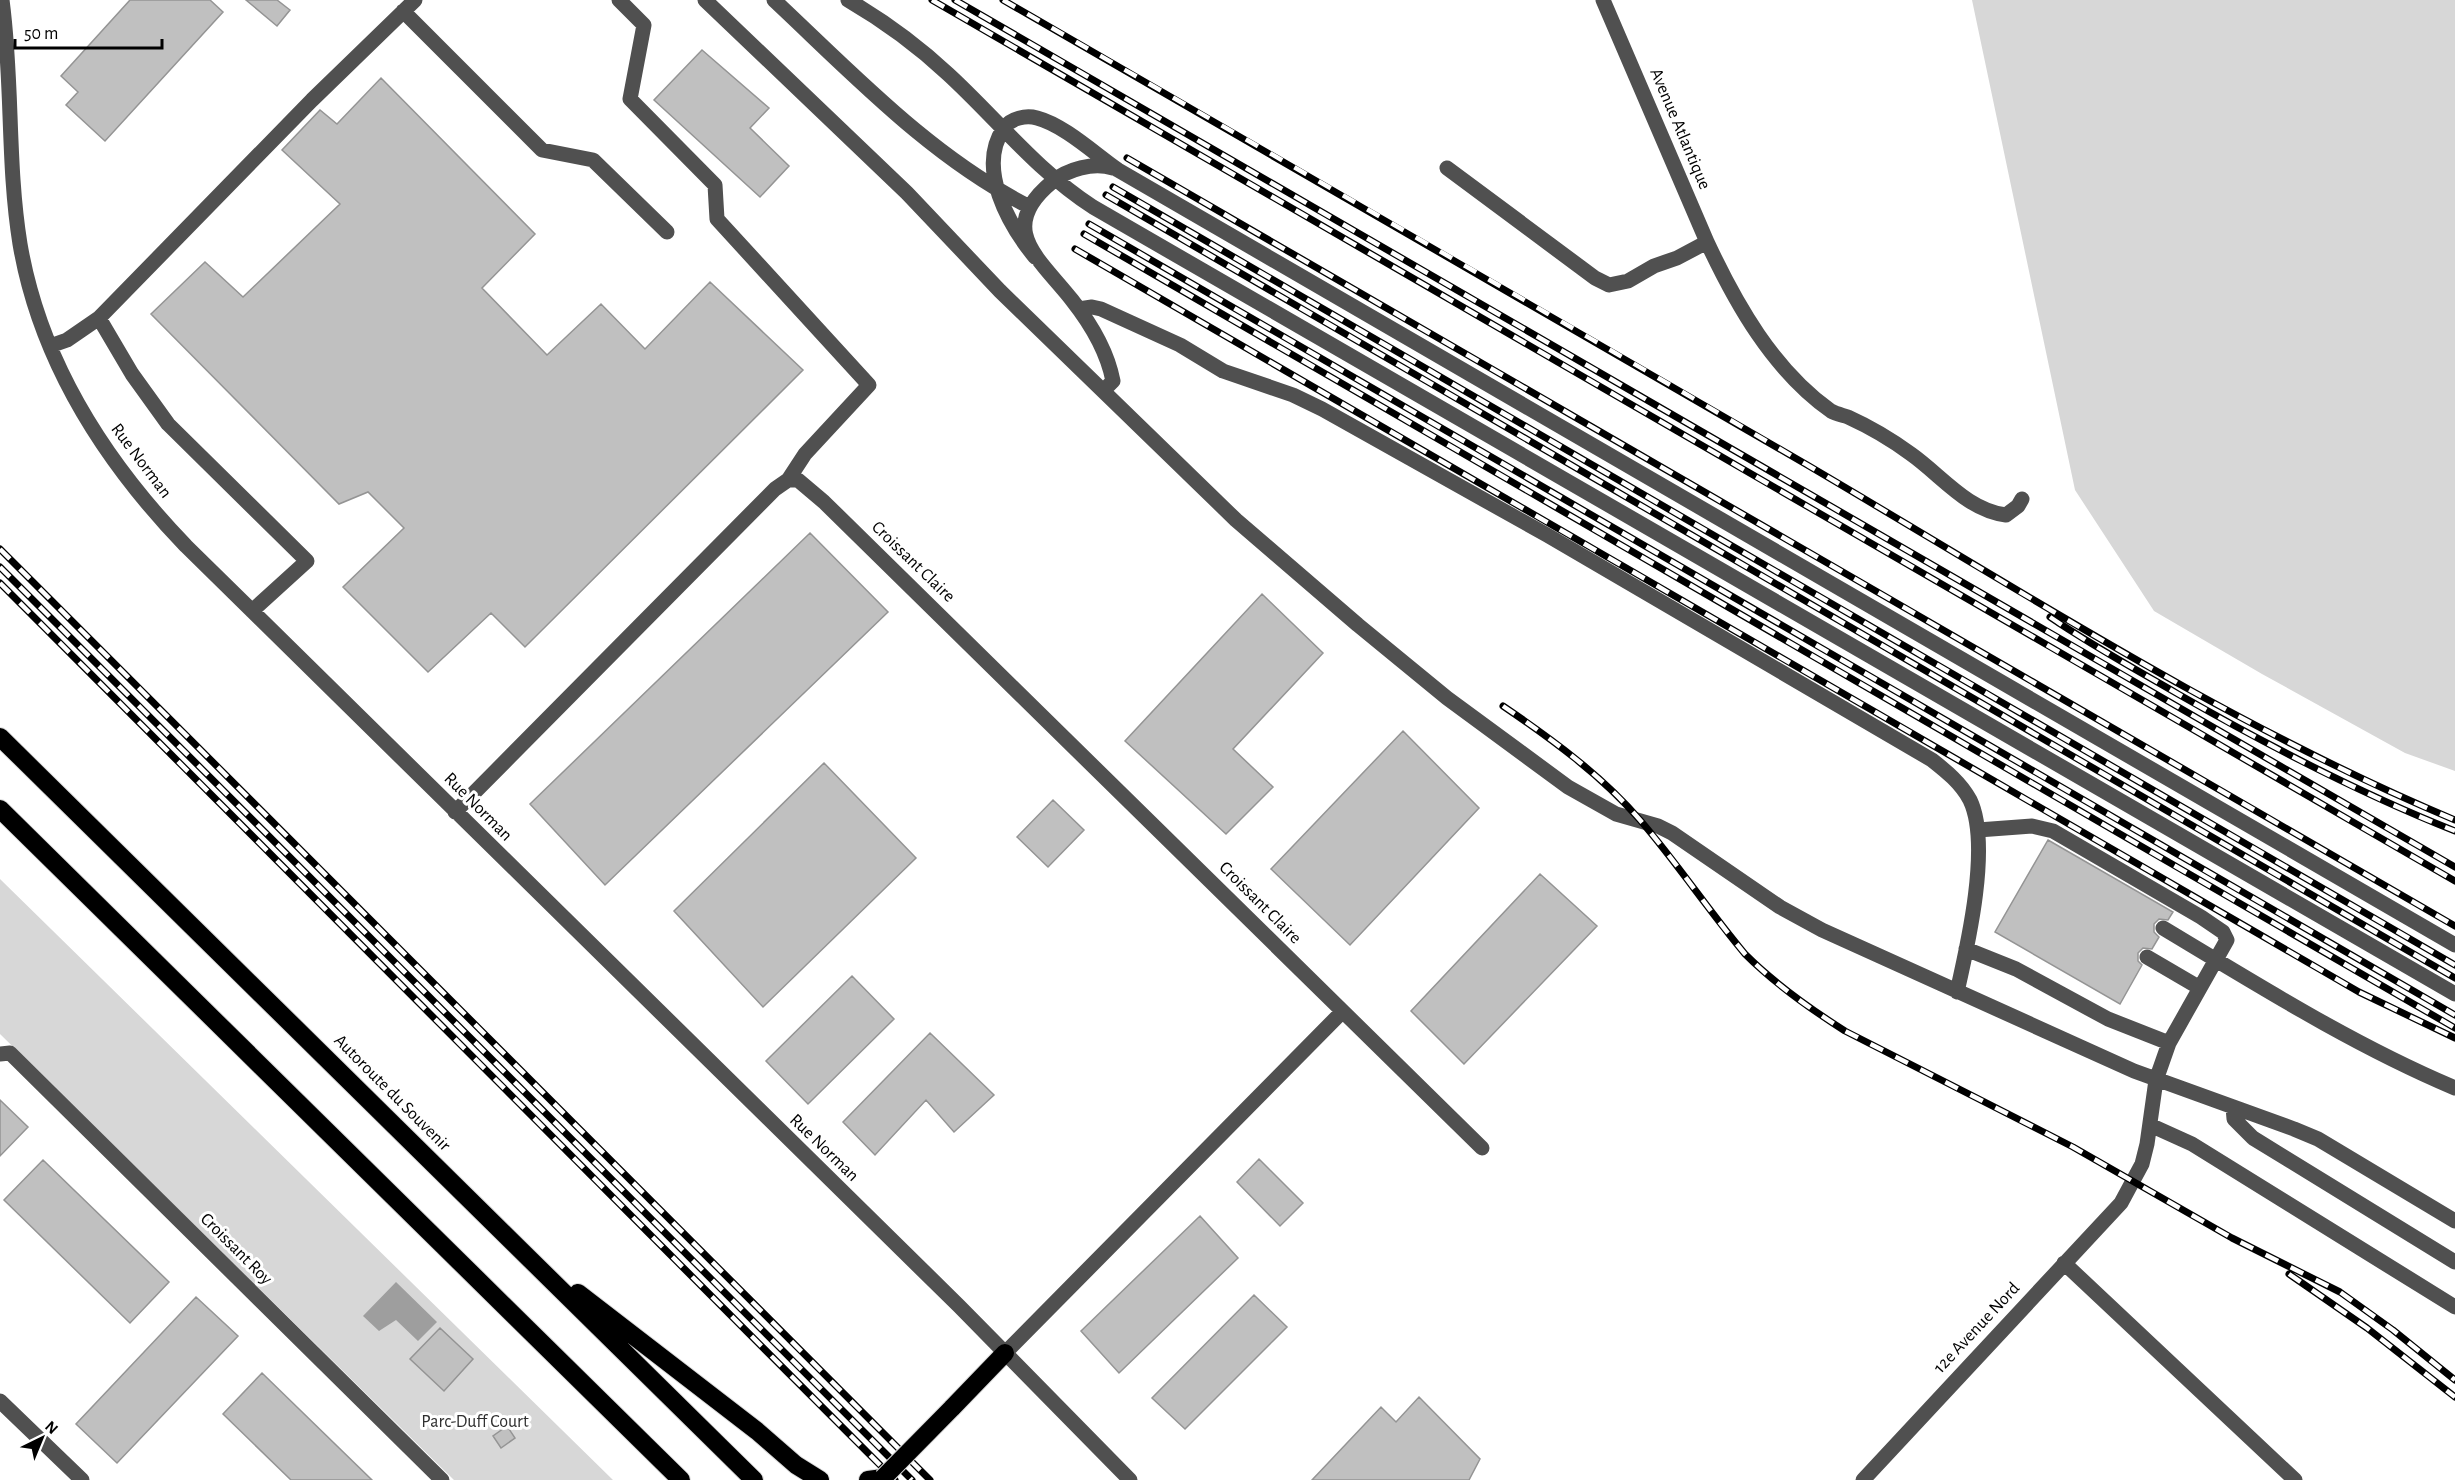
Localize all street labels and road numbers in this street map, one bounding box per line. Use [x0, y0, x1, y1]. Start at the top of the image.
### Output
street label: Avenue Atlantique [1646, 66, 1714, 192]
street label: Rue Norman [107, 420, 175, 502]
street label: Croissant Claire [868, 518, 958, 606]
street label: Rue Norman [440, 769, 516, 845]
street label: Croissant Claire [1215, 858, 1305, 948]
street label: Autoroute du Souvenir [330, 1031, 454, 1155]
street label: Rue Norman [786, 1111, 862, 1185]
street label: Croissant Roy [197, 1210, 275, 1288]
street label: 12e Avenue Nord [1931, 1279, 2023, 1377]

